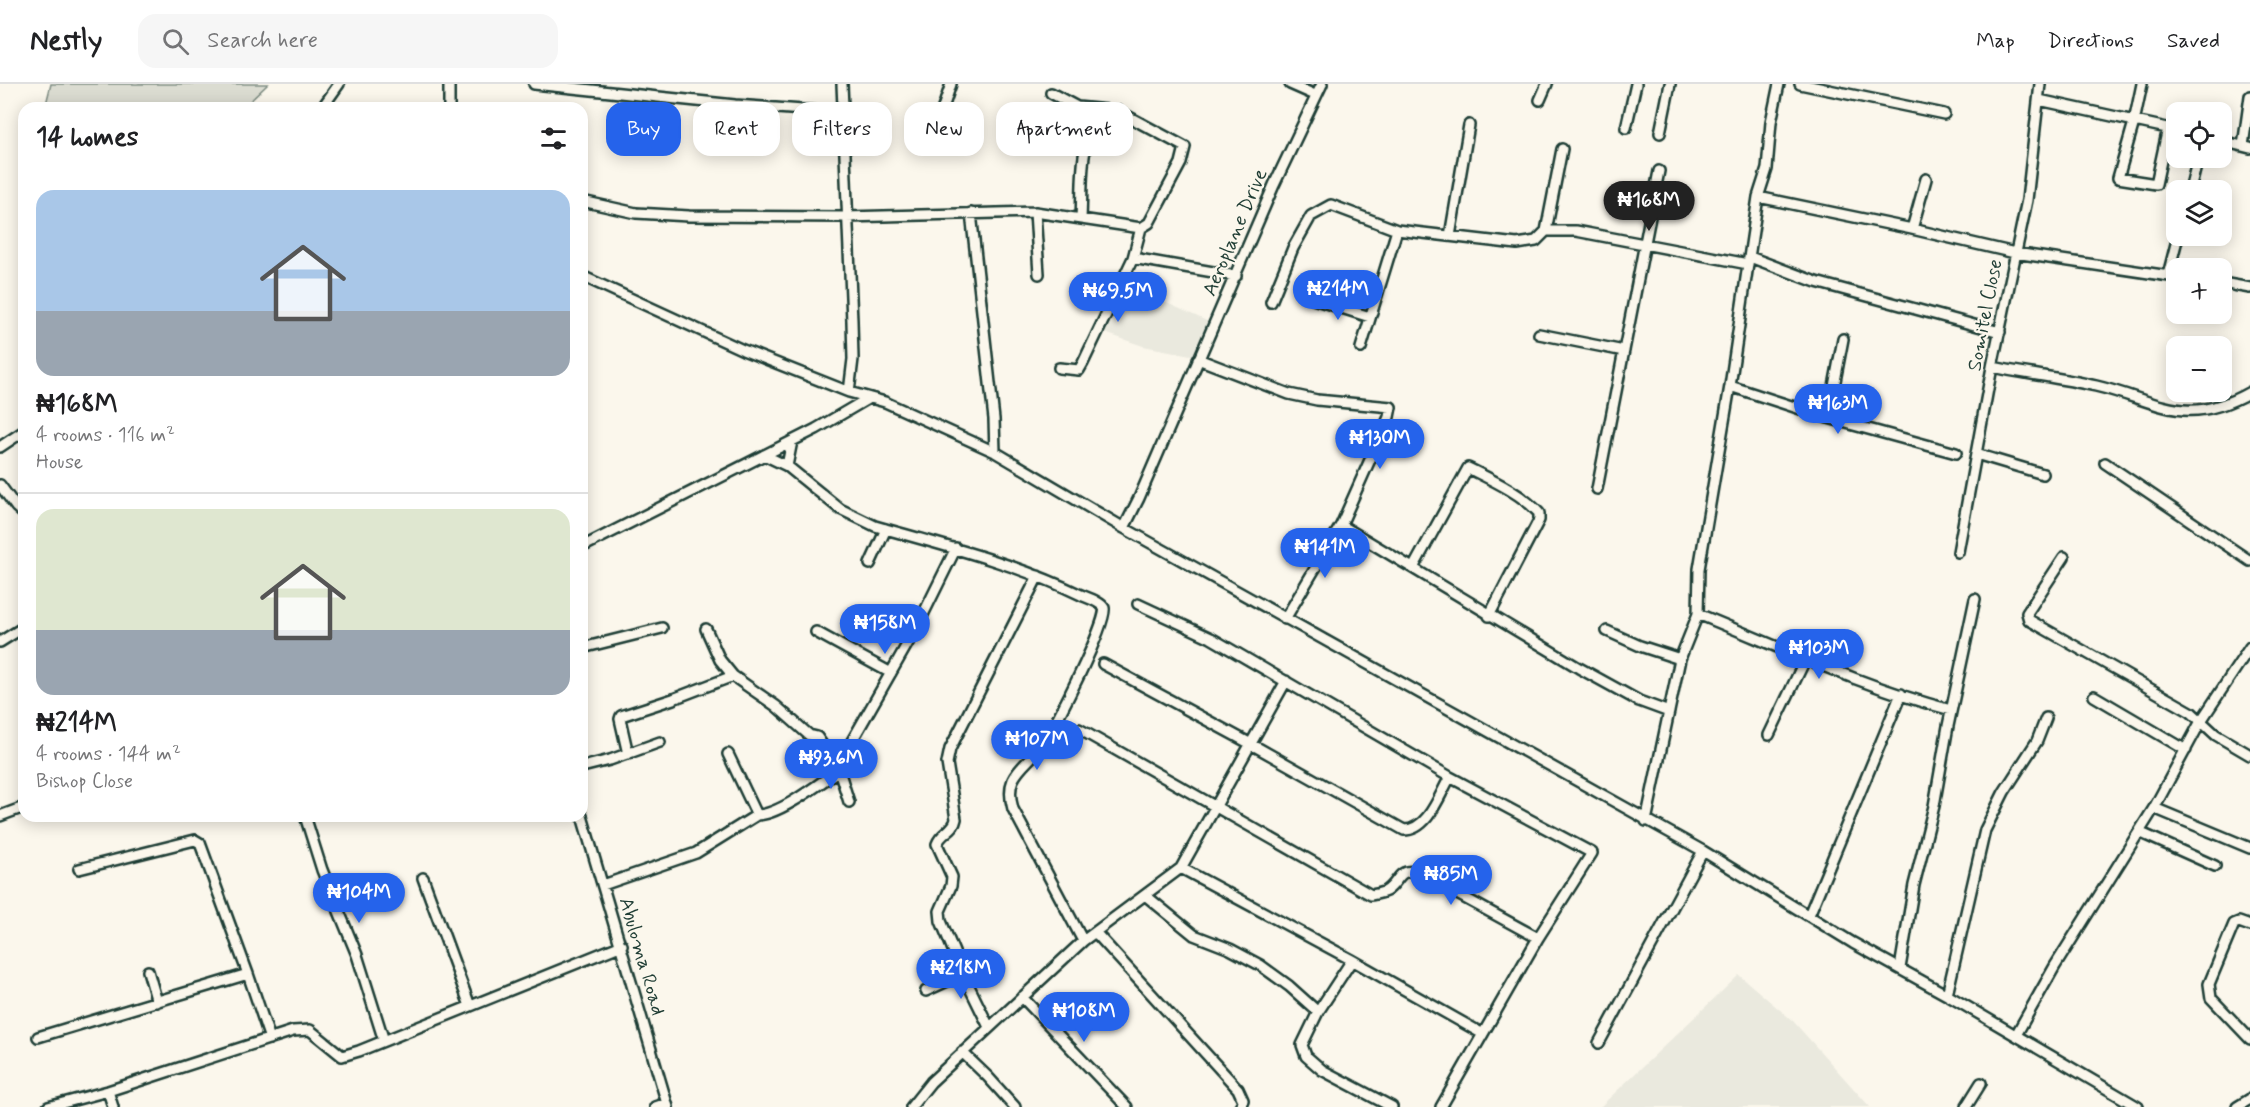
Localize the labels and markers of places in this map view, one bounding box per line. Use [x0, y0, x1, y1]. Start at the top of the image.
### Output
pin: ₦168M [1607, 181, 1691, 232]
pin: ₦214M [1296, 270, 1380, 321]
pin: ₦69.5M [1069, 272, 1167, 323]
pin: ₦163M [1796, 384, 1880, 435]
pin: ₦130M [1338, 419, 1422, 470]
pin: ₦141M [1283, 528, 1367, 579]
pin: ₦158M [843, 604, 927, 655]
pin: ₦103M [1777, 629, 1861, 680]
pin: ₦107M [995, 720, 1079, 771]
pin: ₦93.6M [782, 739, 880, 790]
pin: ₦85M [1415, 855, 1487, 906]
pin: ₦104M [317, 873, 401, 924]
pin: ₦218M [919, 949, 1003, 1000]
pin: ₦108M [1042, 992, 1126, 1043]

